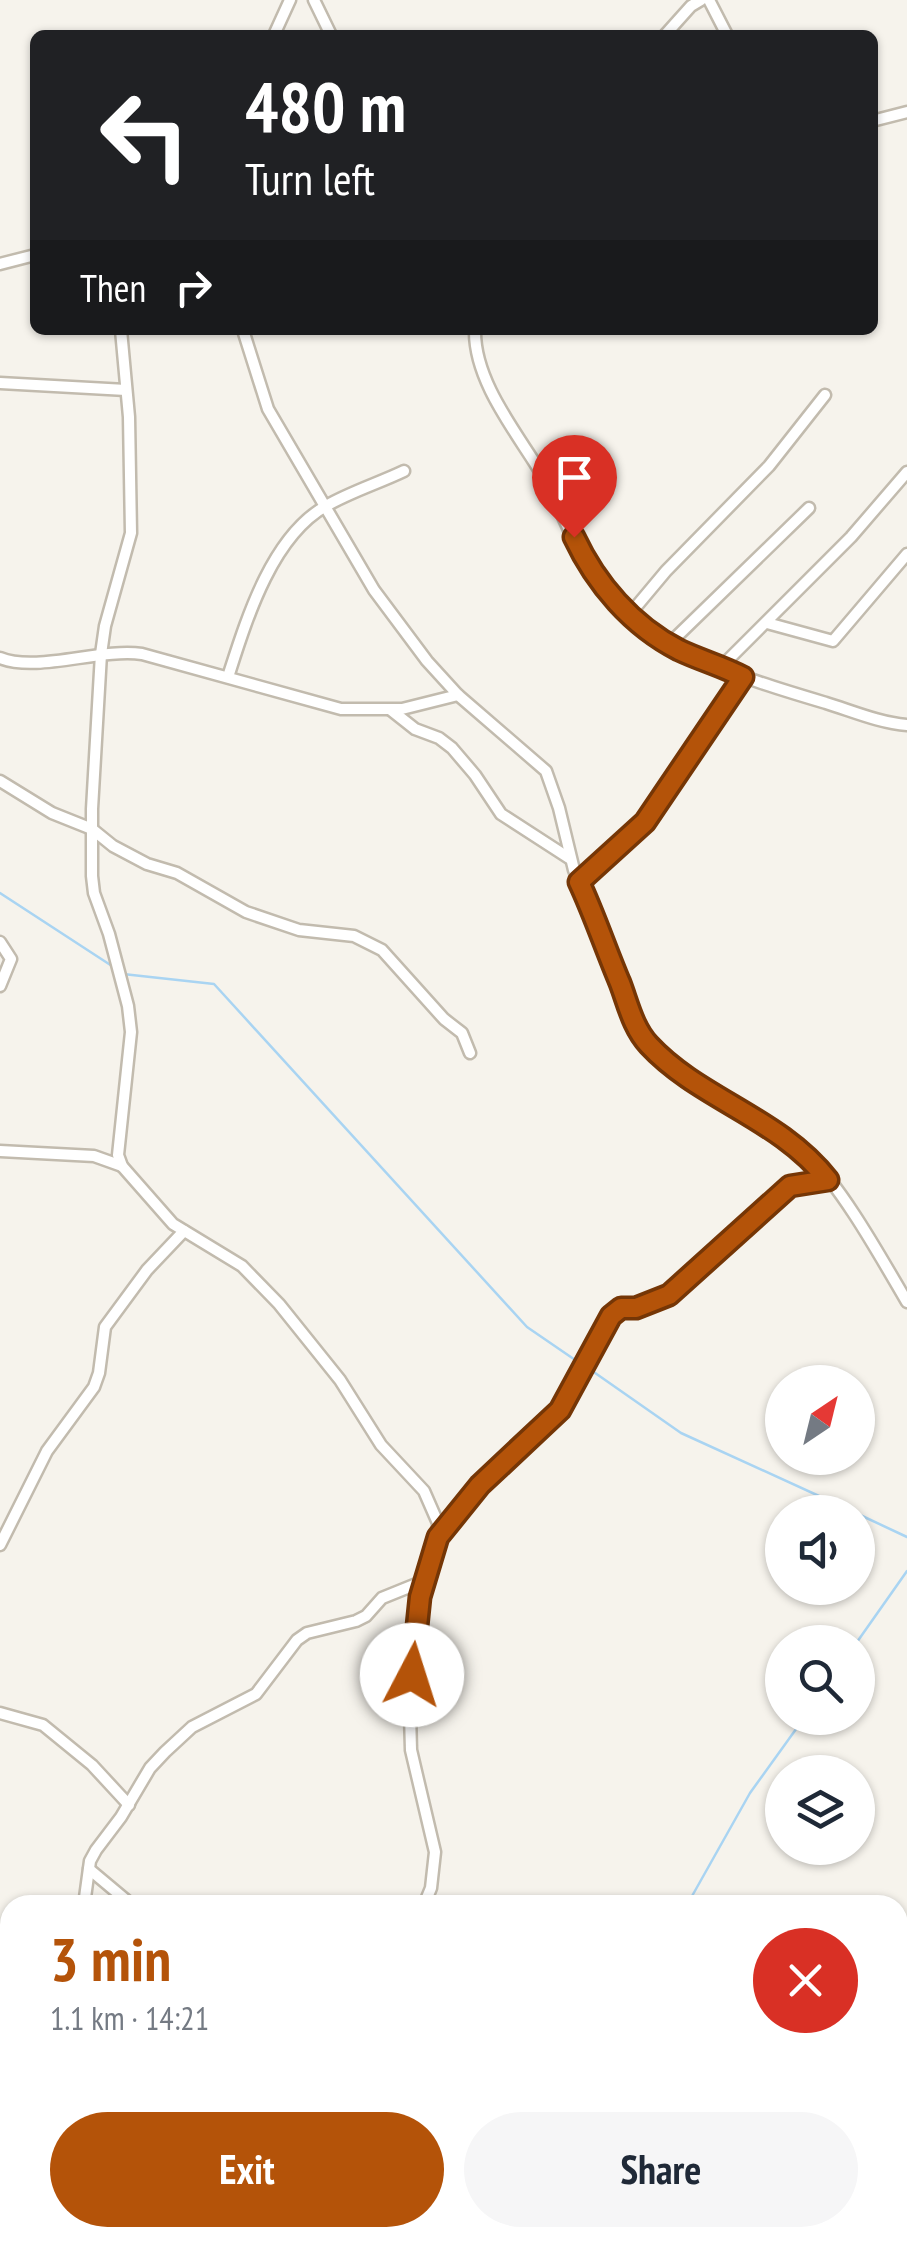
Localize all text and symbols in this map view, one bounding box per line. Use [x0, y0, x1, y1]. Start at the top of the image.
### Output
text: 480 m [245, 61, 406, 151]
icon: left [80, 70, 210, 200]
text: Turn left [245, 149, 375, 207]
icon: right [166, 260, 221, 315]
text: Then [80, 263, 146, 312]
pin [532, 435, 617, 538]
icon: arrive [547, 450, 602, 505]
north arrow [765, 1365, 875, 1475]
map controls [765, 1365, 875, 1865]
button: sound [765, 1495, 875, 1605]
position arrow [360, 1623, 464, 1727]
button: search [765, 1625, 875, 1735]
button: layers [765, 1755, 875, 1865]
text: 3 min [50, 1920, 171, 1998]
button: close [753, 1928, 858, 2033]
text: 1.1 km · 14:21 [50, 1997, 209, 2039]
button: Exit [50, 2112, 444, 2227]
button: Share [464, 2112, 858, 2227]

